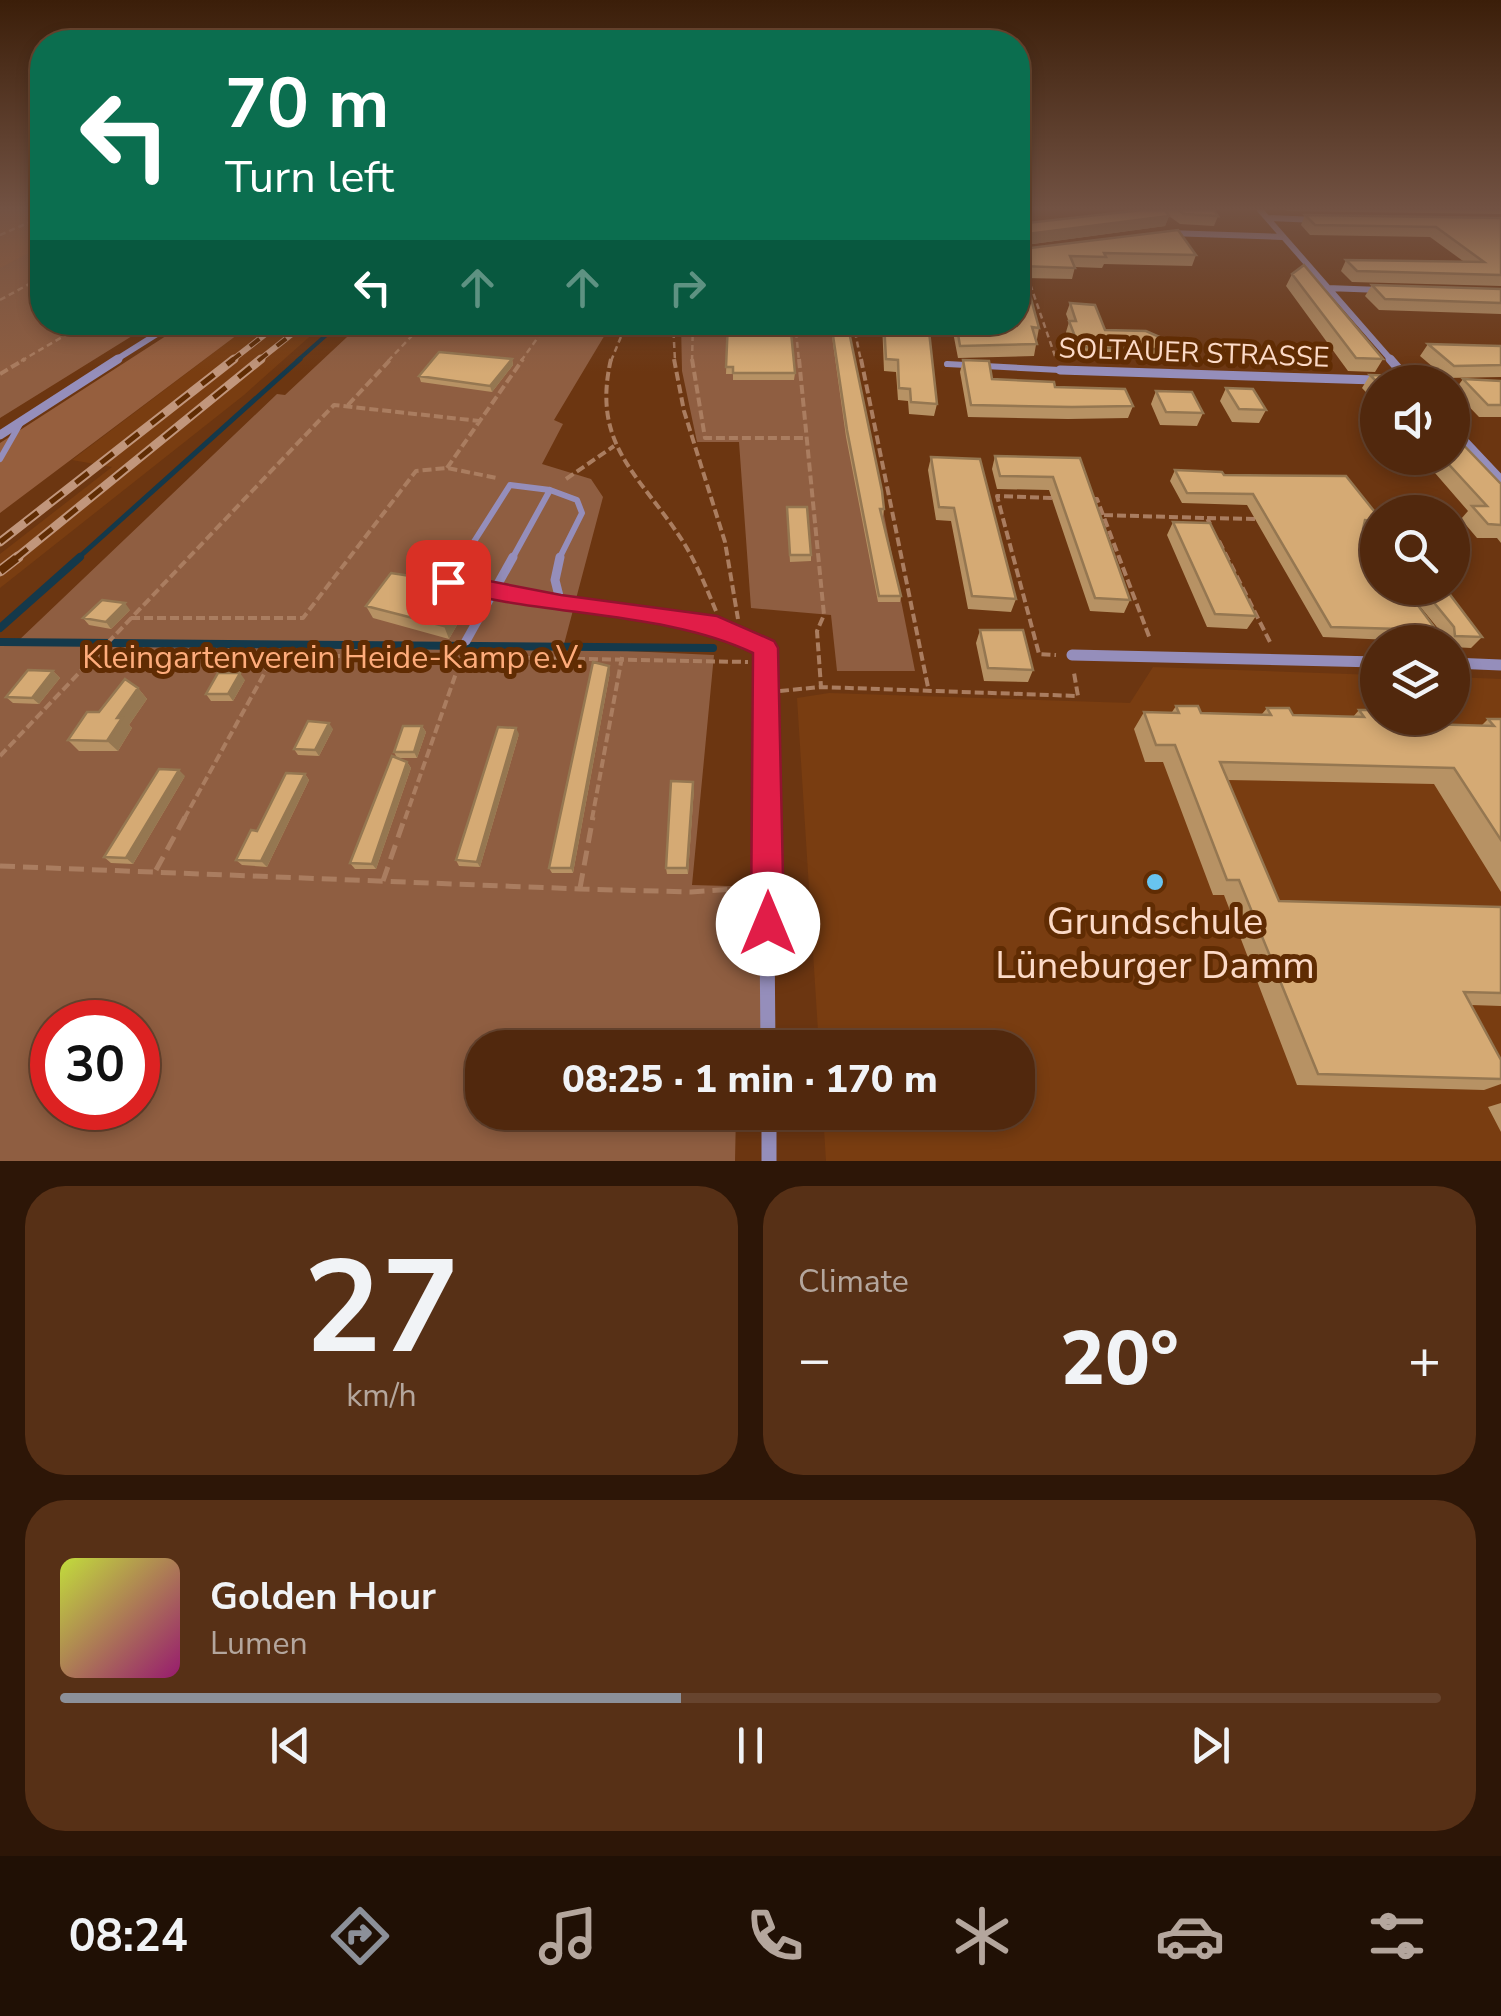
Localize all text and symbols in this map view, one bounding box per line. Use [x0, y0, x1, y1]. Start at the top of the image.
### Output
text: 70 m [225, 56, 389, 152]
icon: left [60, 70, 190, 200]
text: Turn left [225, 147, 394, 208]
icon: left [345, 260, 400, 315]
icon: ahead [450, 260, 505, 315]
icon: ahead [555, 260, 610, 315]
icon: right [660, 260, 715, 315]
street label: SOLTAUER STRASSE [1058, 329, 1330, 377]
map controls [1360, 365, 1470, 735]
button: sound [1360, 365, 1470, 475]
button: search [1360, 495, 1470, 605]
pin [406, 540, 491, 625]
icon: arrive [421, 555, 476, 610]
button: layers [1360, 625, 1470, 735]
park label: Kleingartenverein Heide-Kamp e.V. [82, 636, 584, 679]
marker: Grundschule Lüneburger Damm [1144, 871, 1166, 893]
position arrow [716, 872, 820, 976]
place label: Grundschule Lüneburger Damm [995, 896, 1315, 991]
speed limit sign: 30 [30, 1000, 160, 1130]
text: 08:25 · 1 min · 170 m [562, 1054, 938, 1105]
text: 27 [303, 1220, 460, 1397]
text: Climate [798, 1260, 909, 1303]
text: 20° [1060, 1308, 1179, 1410]
text: − [798, 1322, 831, 1397]
text: + [1408, 1322, 1441, 1397]
text: km/h [346, 1374, 417, 1417]
text: Golden Hour [210, 1571, 436, 1622]
text: Lumen [210, 1622, 308, 1665]
icon: previous [263, 1718, 318, 1773]
icon: pause [723, 1718, 778, 1773]
icon: next [1183, 1718, 1238, 1773]
icon: directions [325, 1901, 395, 1971]
icon: music [533, 1901, 603, 1971]
icon: phone [740, 1901, 810, 1971]
icon: climate [947, 1901, 1017, 1971]
icon: car [1155, 1901, 1225, 1971]
icon: filters [1362, 1901, 1432, 1971]
text: 08:24 [69, 1906, 188, 1967]

